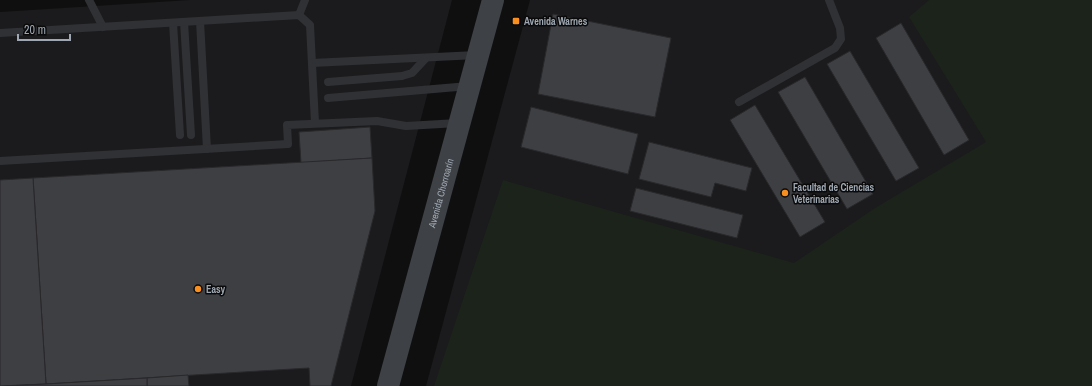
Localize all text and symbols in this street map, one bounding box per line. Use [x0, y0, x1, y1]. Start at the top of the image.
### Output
place label: Avenida Warnes [524, 15, 588, 28]
scale bar [18, 16, 70, 42]
marker: Avenida Warnes [511, 16, 521, 26]
text: 20 m [24, 22, 46, 38]
street label: Avenida Chorroarín [425, 157, 456, 230]
place label: Facultad de Ciencias Veterinarias [793, 181, 875, 206]
marker: Facultad de Ciencias Veterinarias [780, 188, 790, 198]
place label: Easy [206, 283, 226, 296]
marker: Easy [193, 284, 203, 294]

